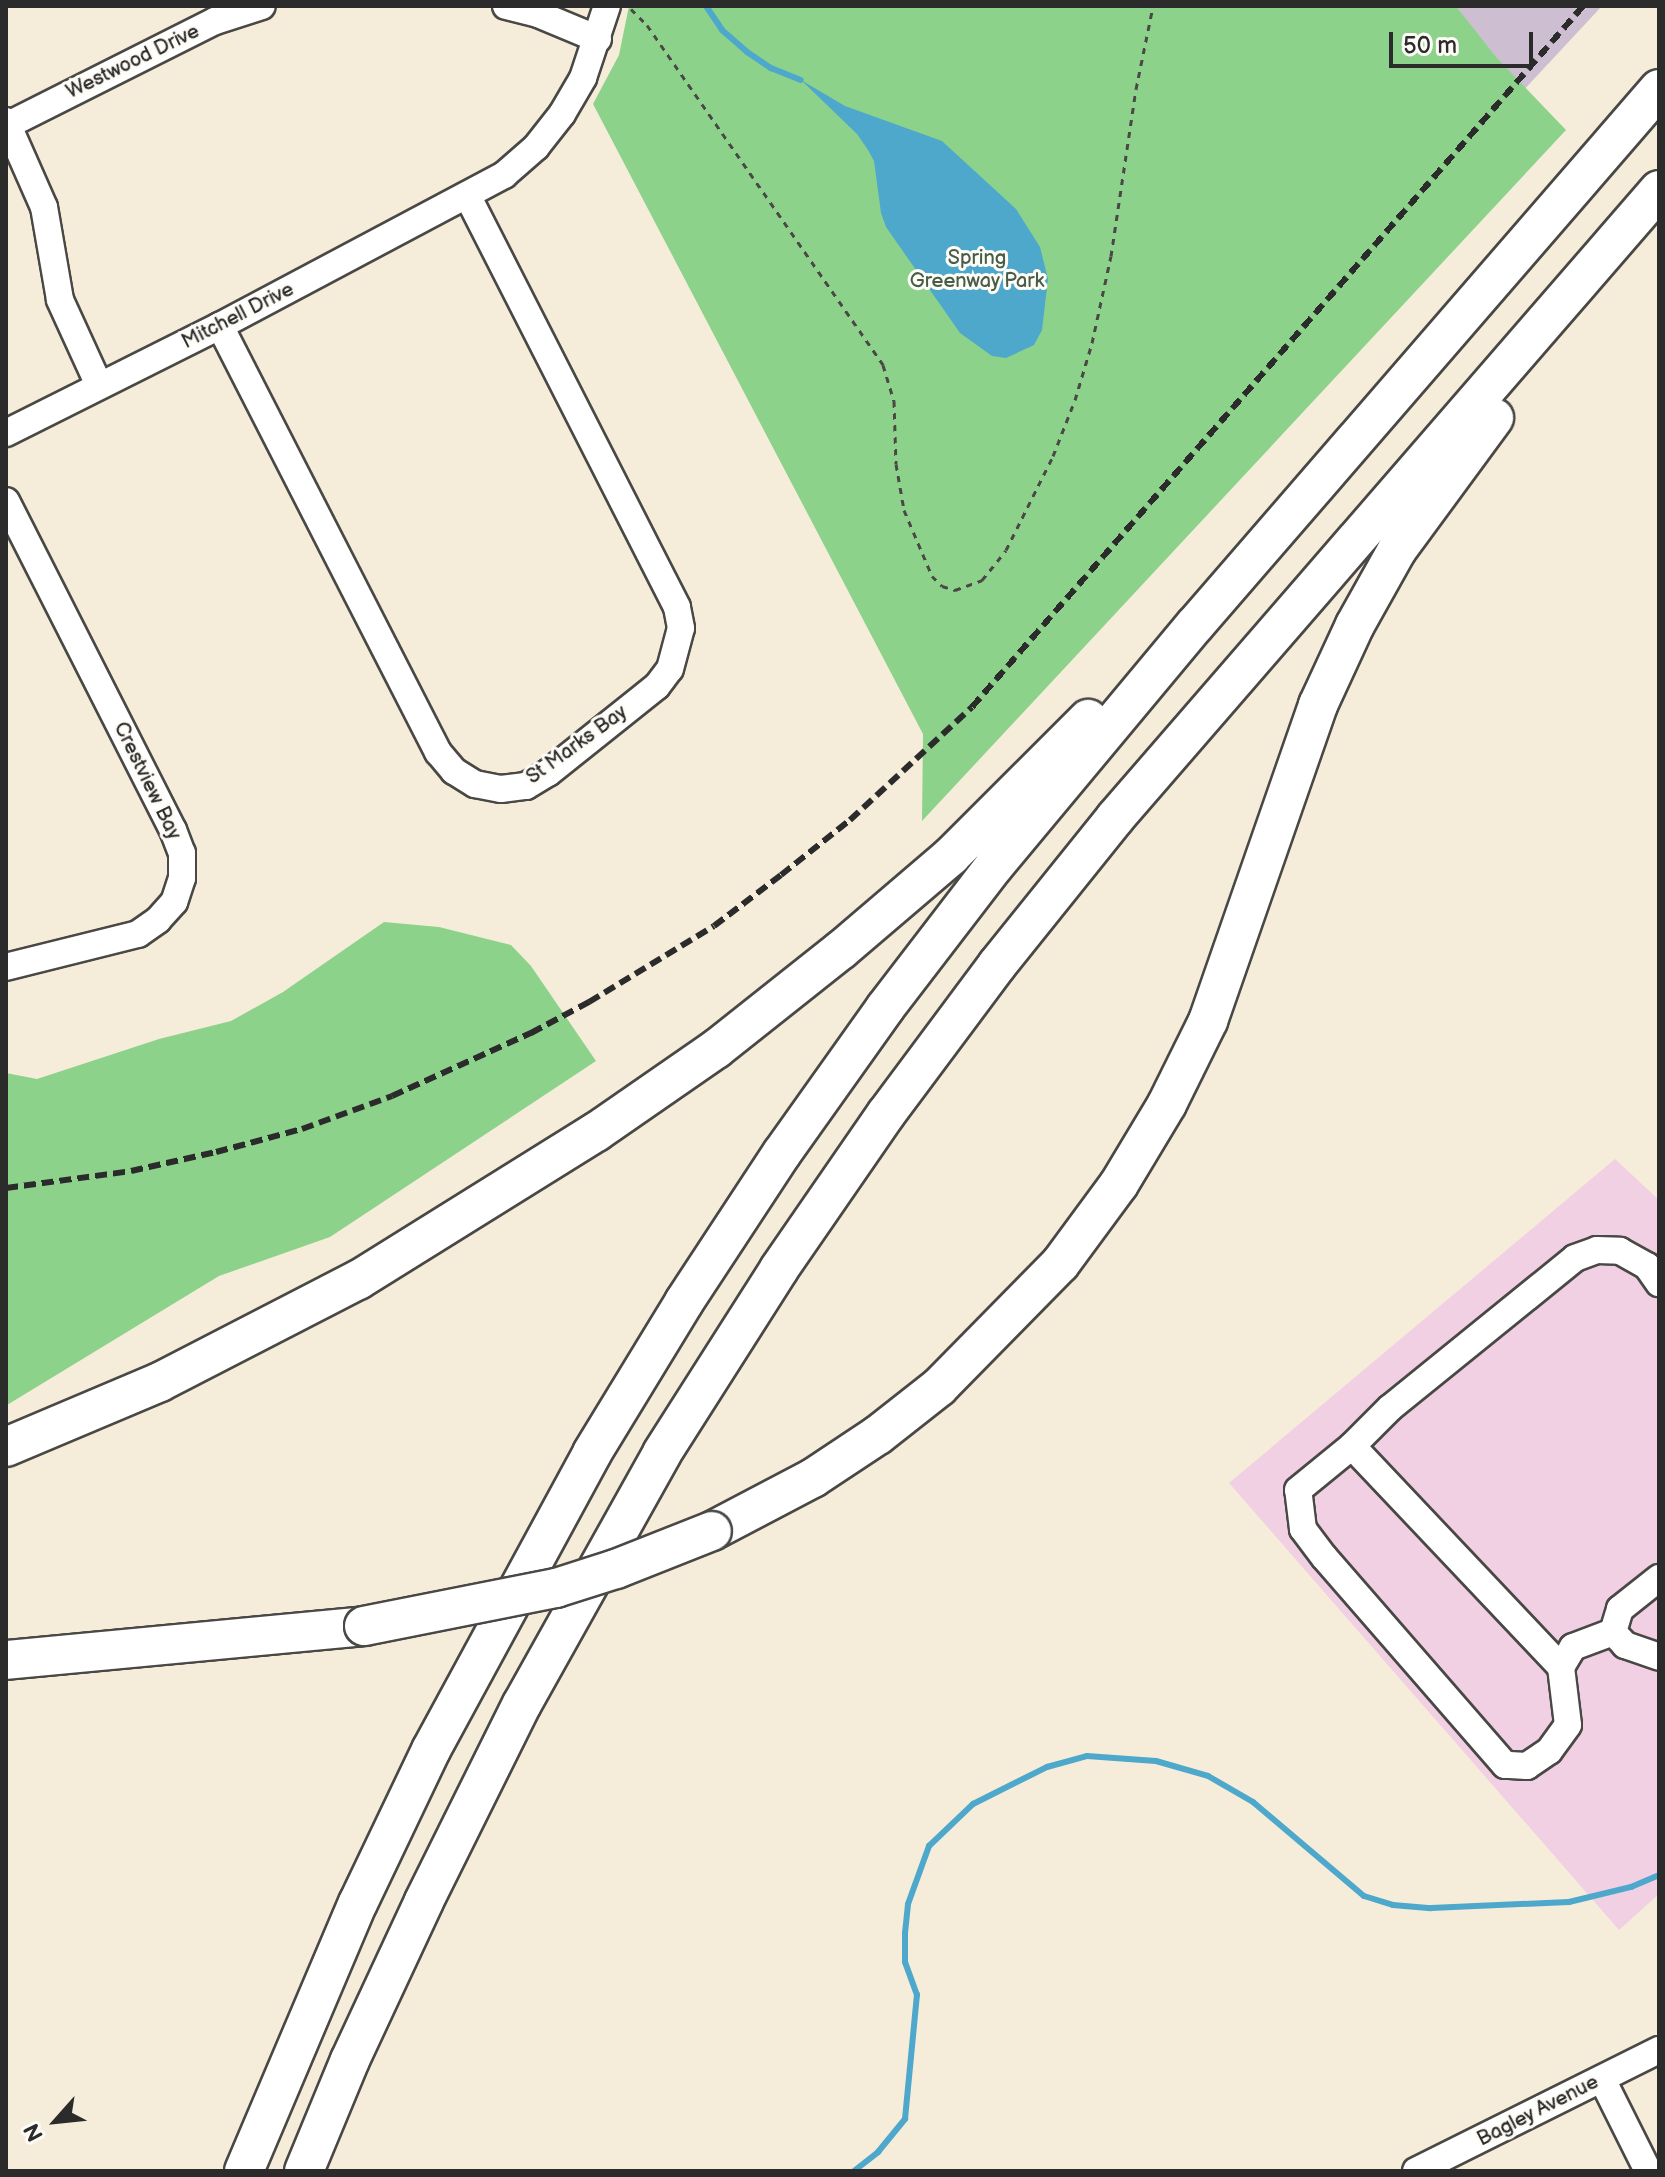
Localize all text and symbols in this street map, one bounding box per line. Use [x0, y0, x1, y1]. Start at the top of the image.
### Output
scale bar [1393, 16, 1537, 66]
street label: Westwood Drive [63, 19, 203, 105]
text: 50 m [1403, 31, 1457, 60]
park label: Spring Greenway Park [909, 247, 1045, 294]
street label: Mitchell Drive [178, 278, 298, 354]
street label: St Marks Bay [522, 700, 632, 790]
street label: Crestview Bay [108, 718, 186, 844]
street label: Bagley Avenue [1473, 2070, 1603, 2152]
north arrow [16, 2081, 96, 2161]
text: N [18, 2119, 50, 2146]

